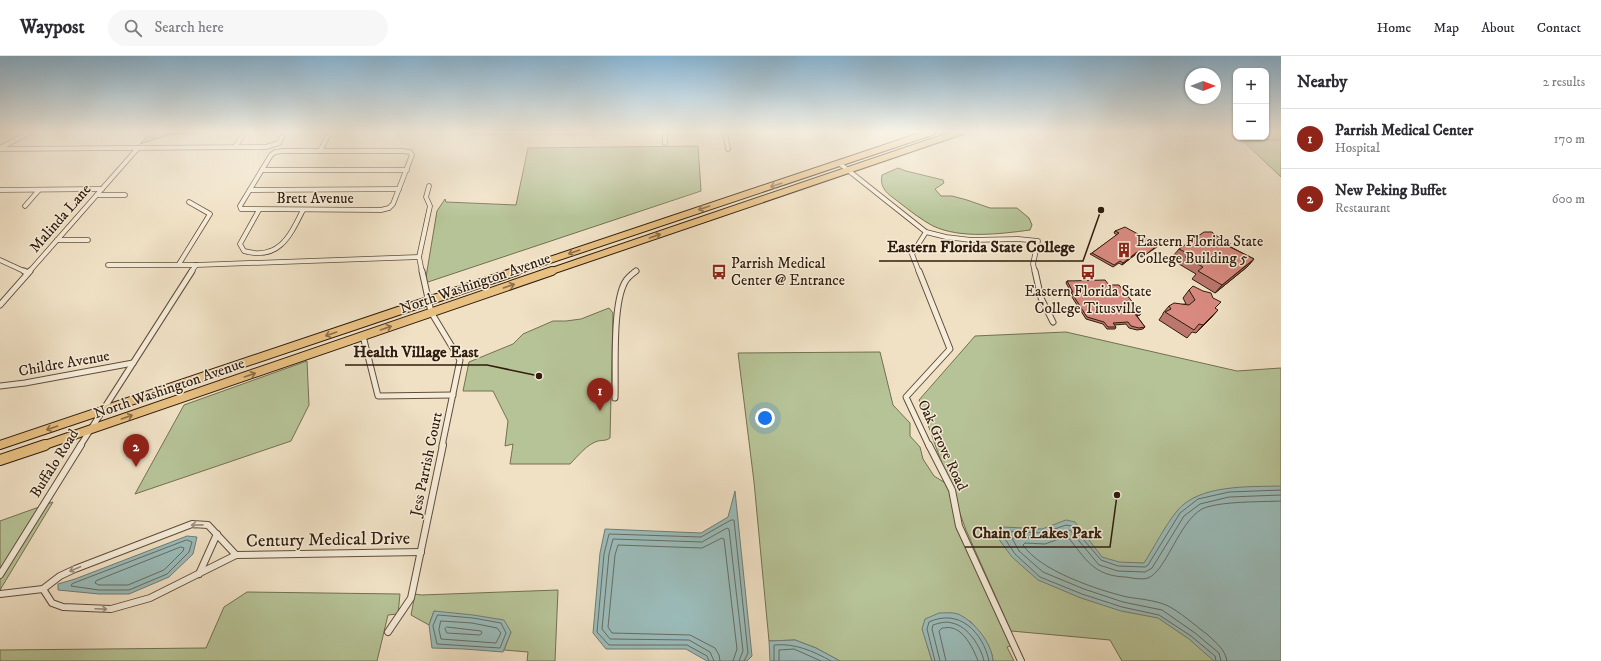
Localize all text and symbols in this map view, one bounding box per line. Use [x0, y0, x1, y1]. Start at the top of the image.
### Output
search box [108, 10, 388, 46]
text: Waypost [20, 16, 84, 39]
icon: search [122, 17, 144, 39]
text: Search here [154, 18, 224, 37]
text: Home [1377, 19, 1411, 37]
text: Map [1433, 19, 1459, 37]
text: About [1481, 19, 1515, 37]
text: Contact [1537, 19, 1581, 37]
north arrow [1185, 68, 1221, 104]
map controls [1233, 68, 1269, 140]
button: + [1233, 68, 1269, 104]
text: Nearby [1297, 71, 1347, 93]
text: 2 results [1543, 74, 1585, 90]
button: − [1233, 104, 1269, 140]
text: Parrish Medical Center [1335, 121, 1473, 140]
text: 1 [1308, 131, 1312, 147]
text: 170 m [1554, 131, 1585, 147]
text: Hospital [1335, 140, 1380, 156]
street label: Malinda Lane [25, 180, 95, 256]
one-way arrow [770, 181, 782, 189]
text: New Peking Buffet [1335, 181, 1447, 200]
street label: Brett Avenue [276, 189, 354, 208]
text: 2 [1307, 191, 1313, 207]
text: 600 m [1552, 191, 1585, 207]
text: Restaurant [1335, 200, 1391, 216]
one-way arrow [699, 205, 711, 213]
one-way arrow [649, 232, 661, 240]
place label: Eastern Florida State College Building 5 [1136, 232, 1263, 268]
callout: Eastern Florida State College [879, 233, 1083, 261]
text: Eastern Florida State College [887, 237, 1075, 257]
building icon: Eastern Florida State College Building 5 [1115, 241, 1133, 259]
street label: North Washington Avenue [397, 249, 553, 318]
one-way arrow [568, 249, 580, 257]
place label: Parrish Medical Center @ Entrance [731, 254, 845, 290]
bus stop icon: Parrish Medical Center @ Entrance [710, 263, 728, 281]
bus stop icon: Eastern Florida State College Titusville [1079, 263, 1097, 281]
one-way arrow [502, 282, 515, 289]
place label: Eastern Florida State College Titusville [1024, 282, 1152, 318]
one-way arrow [379, 324, 392, 331]
one-way arrow [325, 331, 338, 338]
callout: Health Village East [345, 337, 487, 365]
text: Health Village East [353, 342, 480, 362]
street label: Childre Avenue [17, 346, 111, 381]
street label: North Washington Avenue [91, 354, 247, 423]
one-way arrow [243, 370, 255, 378]
pin: 1 [587, 378, 613, 411]
street label: Oak Grove Road [913, 397, 972, 494]
your location [755, 408, 775, 428]
street label: Jess Parrish Court [406, 410, 447, 520]
one-way arrow [120, 413, 133, 420]
street label: Buffalo Road [26, 425, 83, 501]
one-way arrow [46, 425, 59, 432]
pin: 2 [123, 434, 149, 467]
callout: Chain of Lakes Park [965, 519, 1110, 547]
one-way arrow [190, 521, 203, 529]
text: Chain of Lakes Park [972, 523, 1103, 543]
street label: Century Medical Drive [246, 528, 410, 552]
one-way arrow [69, 566, 81, 574]
one-way arrow [94, 605, 107, 613]

